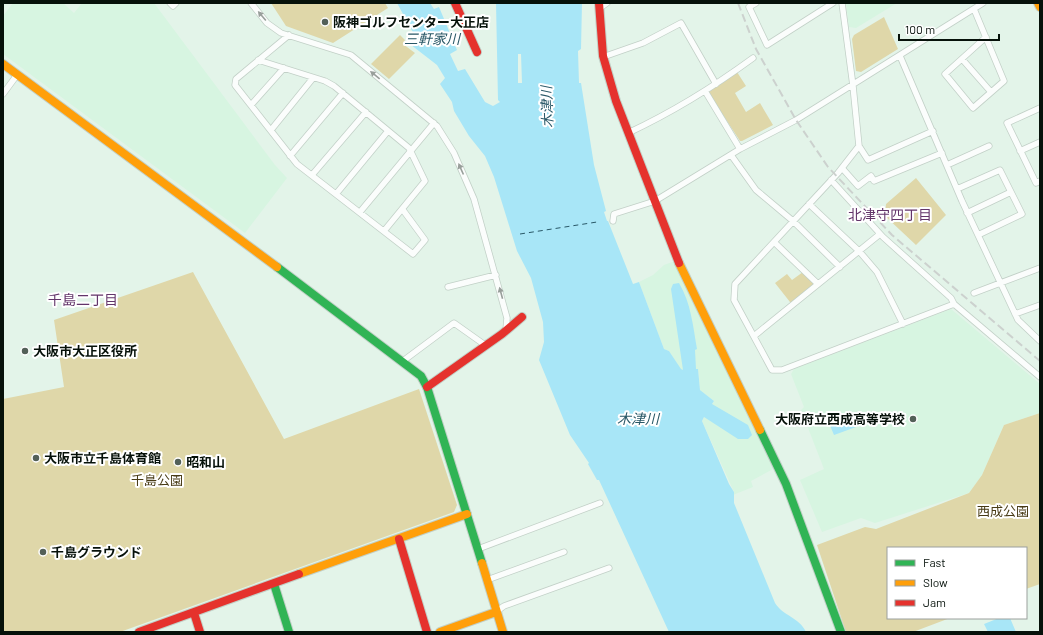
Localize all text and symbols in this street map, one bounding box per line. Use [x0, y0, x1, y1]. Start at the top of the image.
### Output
one-way arrow [258, 11, 267, 22]
place label: 阪神ゴルフセンター大正店 [333, 14, 489, 30]
scale bar [899, 16, 999, 42]
marker: 阪神ゴルフセンター大正店 [320, 17, 330, 27]
text: 100 m [905, 22, 935, 36]
water label: 三軒家川 [404, 30, 462, 47]
one-way arrow [370, 70, 381, 79]
water label: 木津川 [537, 84, 556, 128]
one-way arrow [458, 164, 464, 175]
district label: 北津守四丁目 [848, 206, 932, 223]
one-way arrow [498, 286, 504, 298]
district label: 千島二丁目 [48, 291, 118, 308]
place label: 大阪市大正区役所 [33, 343, 137, 359]
marker: 大阪市大正区役所 [20, 346, 30, 356]
water label: 木津川 [617, 410, 661, 427]
place label: 大阪府立西成高等学校 [775, 411, 905, 427]
marker: 大阪府立西成高等学校 [908, 414, 918, 424]
place label: 大阪市立千島体育館 [44, 450, 161, 466]
marker: 大阪市立千島体育館 [31, 453, 41, 463]
place label: 昭和山 [186, 454, 225, 470]
marker: 昭和山 [173, 457, 183, 467]
park label: 千島公園 [131, 472, 183, 488]
park label: 西成公園 [977, 503, 1029, 519]
place label: 千島グラウンド [51, 544, 142, 560]
marker: 千島グラウンド [38, 547, 48, 557]
legend [887, 547, 1027, 619]
text: Fast [923, 555, 946, 569]
text: Slow [923, 575, 948, 589]
text: Jam [923, 595, 946, 609]

